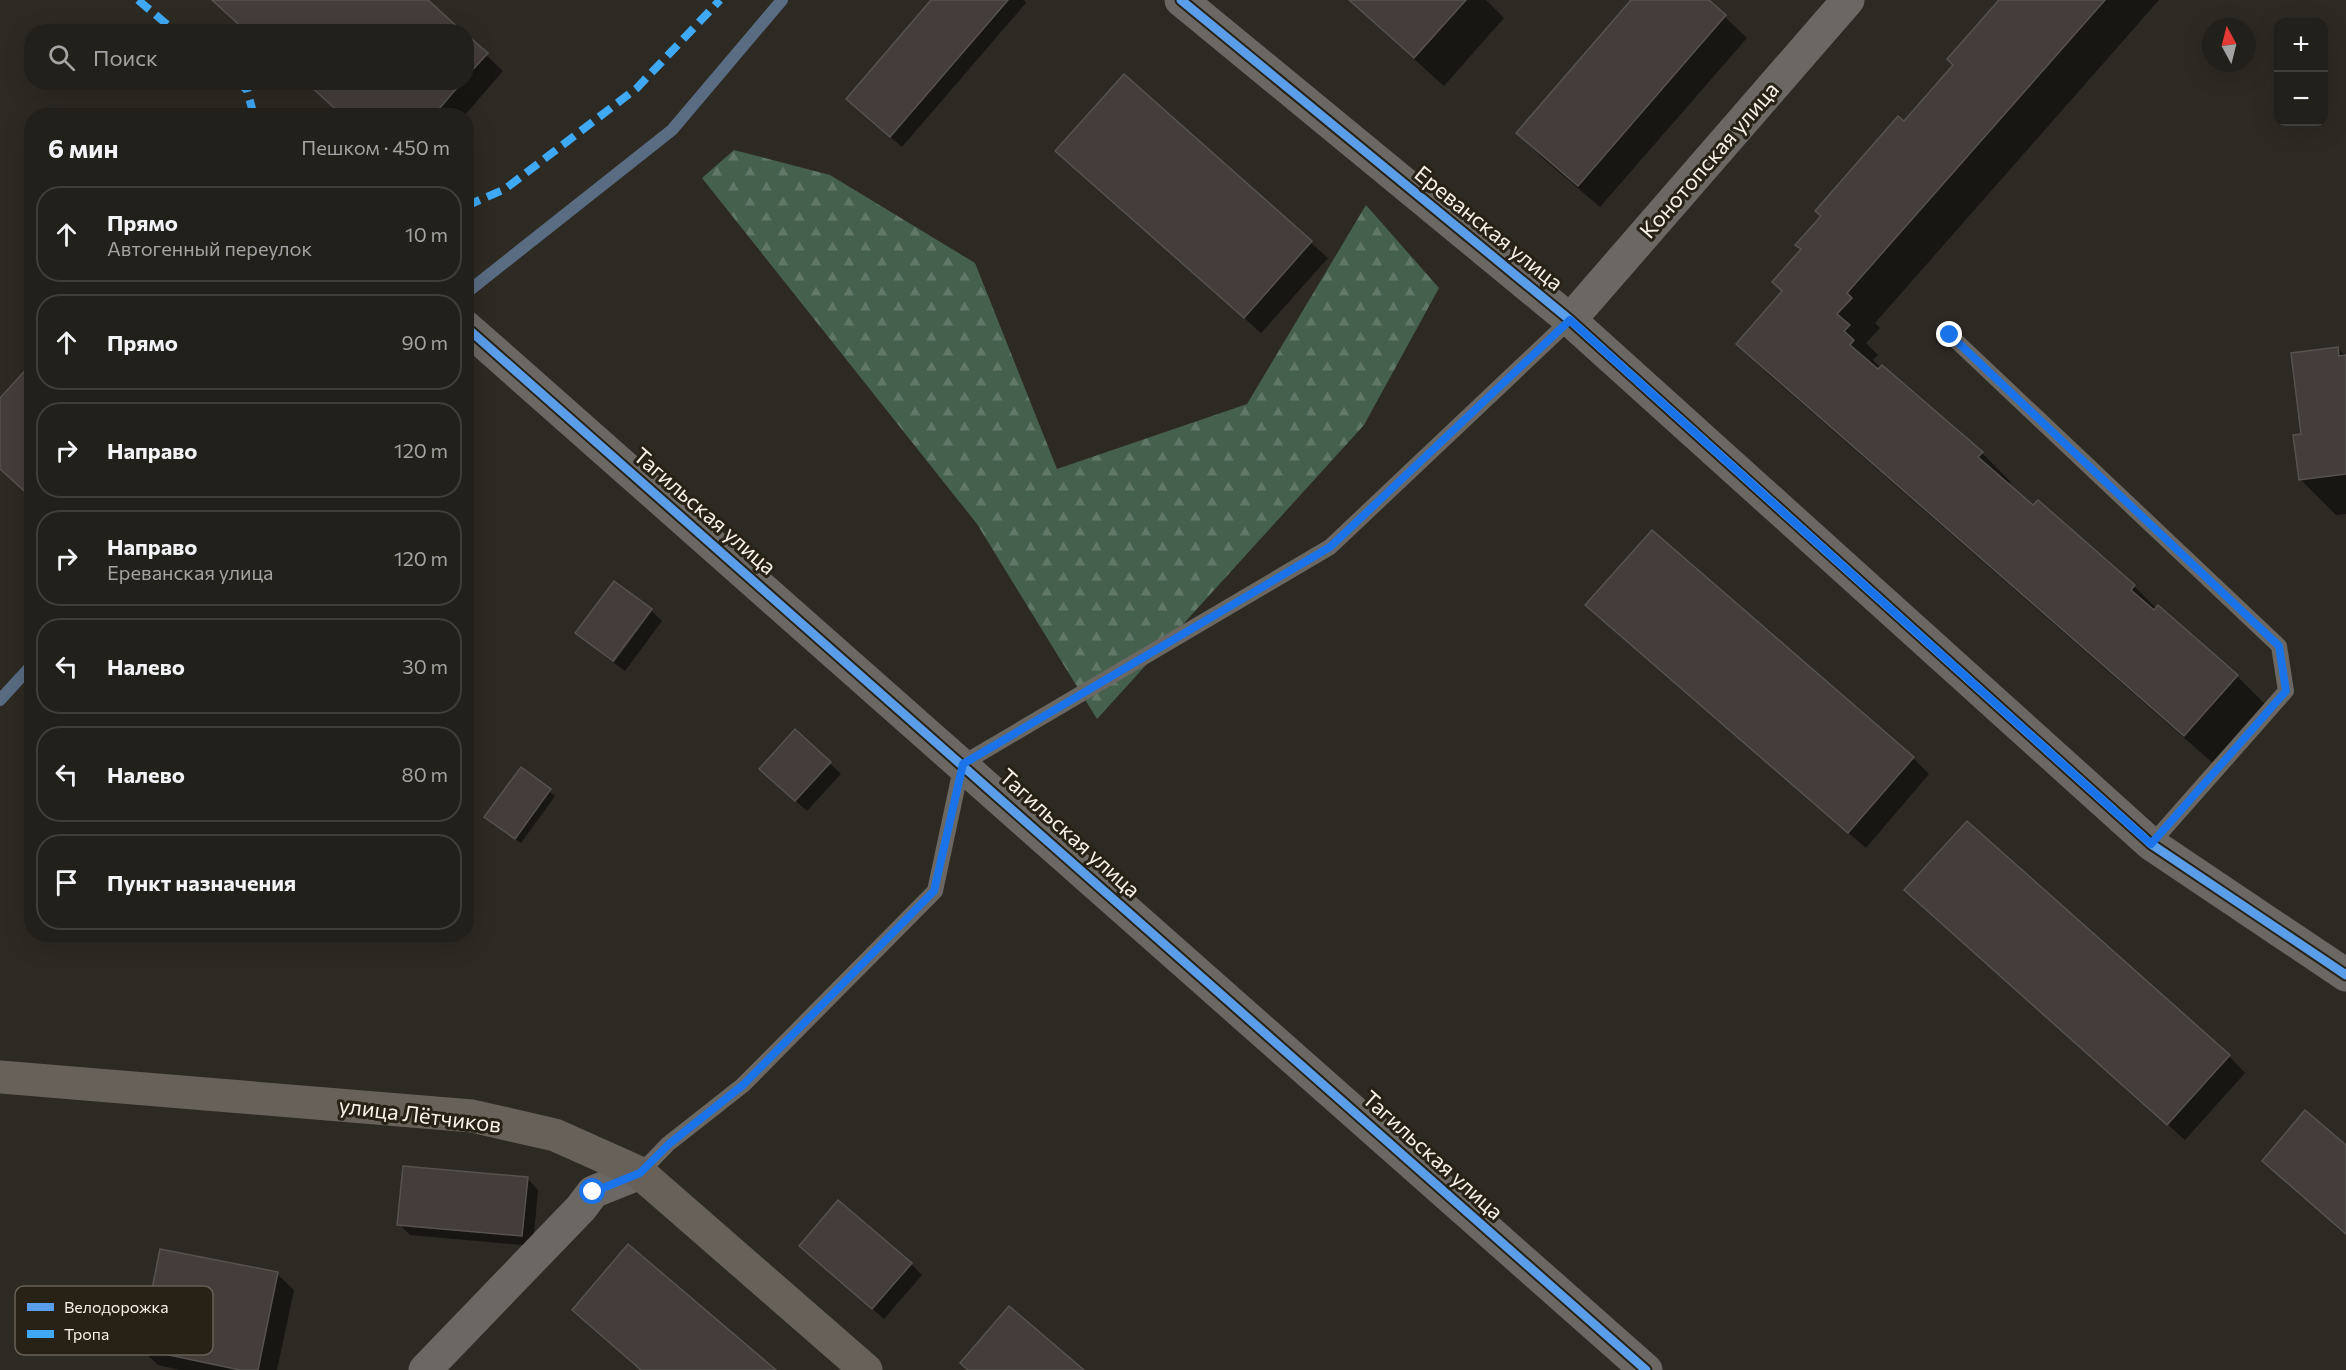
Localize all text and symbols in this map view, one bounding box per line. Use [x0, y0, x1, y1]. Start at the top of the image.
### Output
north arrow [2202, 18, 2256, 72]
map controls [2274, 18, 2328, 126]
button: + [2274, 18, 2328, 72]
search box [24, 24, 474, 90]
icon: search [45, 41, 78, 74]
text: Поиск [93, 44, 158, 71]
button: − [2274, 72, 2328, 126]
street label: Конотопская улица [1633, 76, 1784, 243]
text: 6 мин [48, 132, 118, 163]
text: Пешком · 450 m [301, 135, 450, 159]
street label: Ереванская улица [1410, 159, 1569, 296]
text: Прямо [107, 209, 178, 236]
icon: ahead [50, 218, 83, 251]
text: 10 m [405, 222, 448, 246]
text: Автогенный переулок [107, 236, 312, 260]
route end [1936, 321, 1962, 347]
icon: ahead [50, 326, 83, 359]
text: Прямо [107, 329, 178, 356]
text: 90 m [402, 330, 448, 354]
icon: right [50, 434, 83, 467]
text: Направо [107, 437, 197, 464]
text: 120 m [394, 438, 448, 462]
street label: Тагильская улица [629, 441, 782, 580]
text: Направо [107, 533, 197, 560]
icon: right [50, 542, 83, 575]
text: 120 m [394, 546, 448, 570]
text: Ереванская улица [107, 560, 274, 584]
icon: left [50, 650, 83, 683]
text: Налево [107, 653, 185, 680]
text: 30 m [402, 654, 448, 678]
icon: left [50, 758, 83, 791]
text: Налево [107, 761, 185, 788]
text: 80 m [402, 762, 448, 786]
street label: Тагильская улица [994, 762, 1146, 903]
icon: arrive [50, 866, 83, 899]
text: Пункт назначения [107, 869, 296, 896]
street label: Тагильская улица [1357, 1084, 1509, 1225]
street label: улица Лётчиков [337, 1091, 503, 1138]
route start [579, 1178, 605, 1204]
legend [15, 1286, 213, 1355]
text: Велодорожка [64, 1297, 168, 1316]
text: Тропа [64, 1324, 109, 1343]

